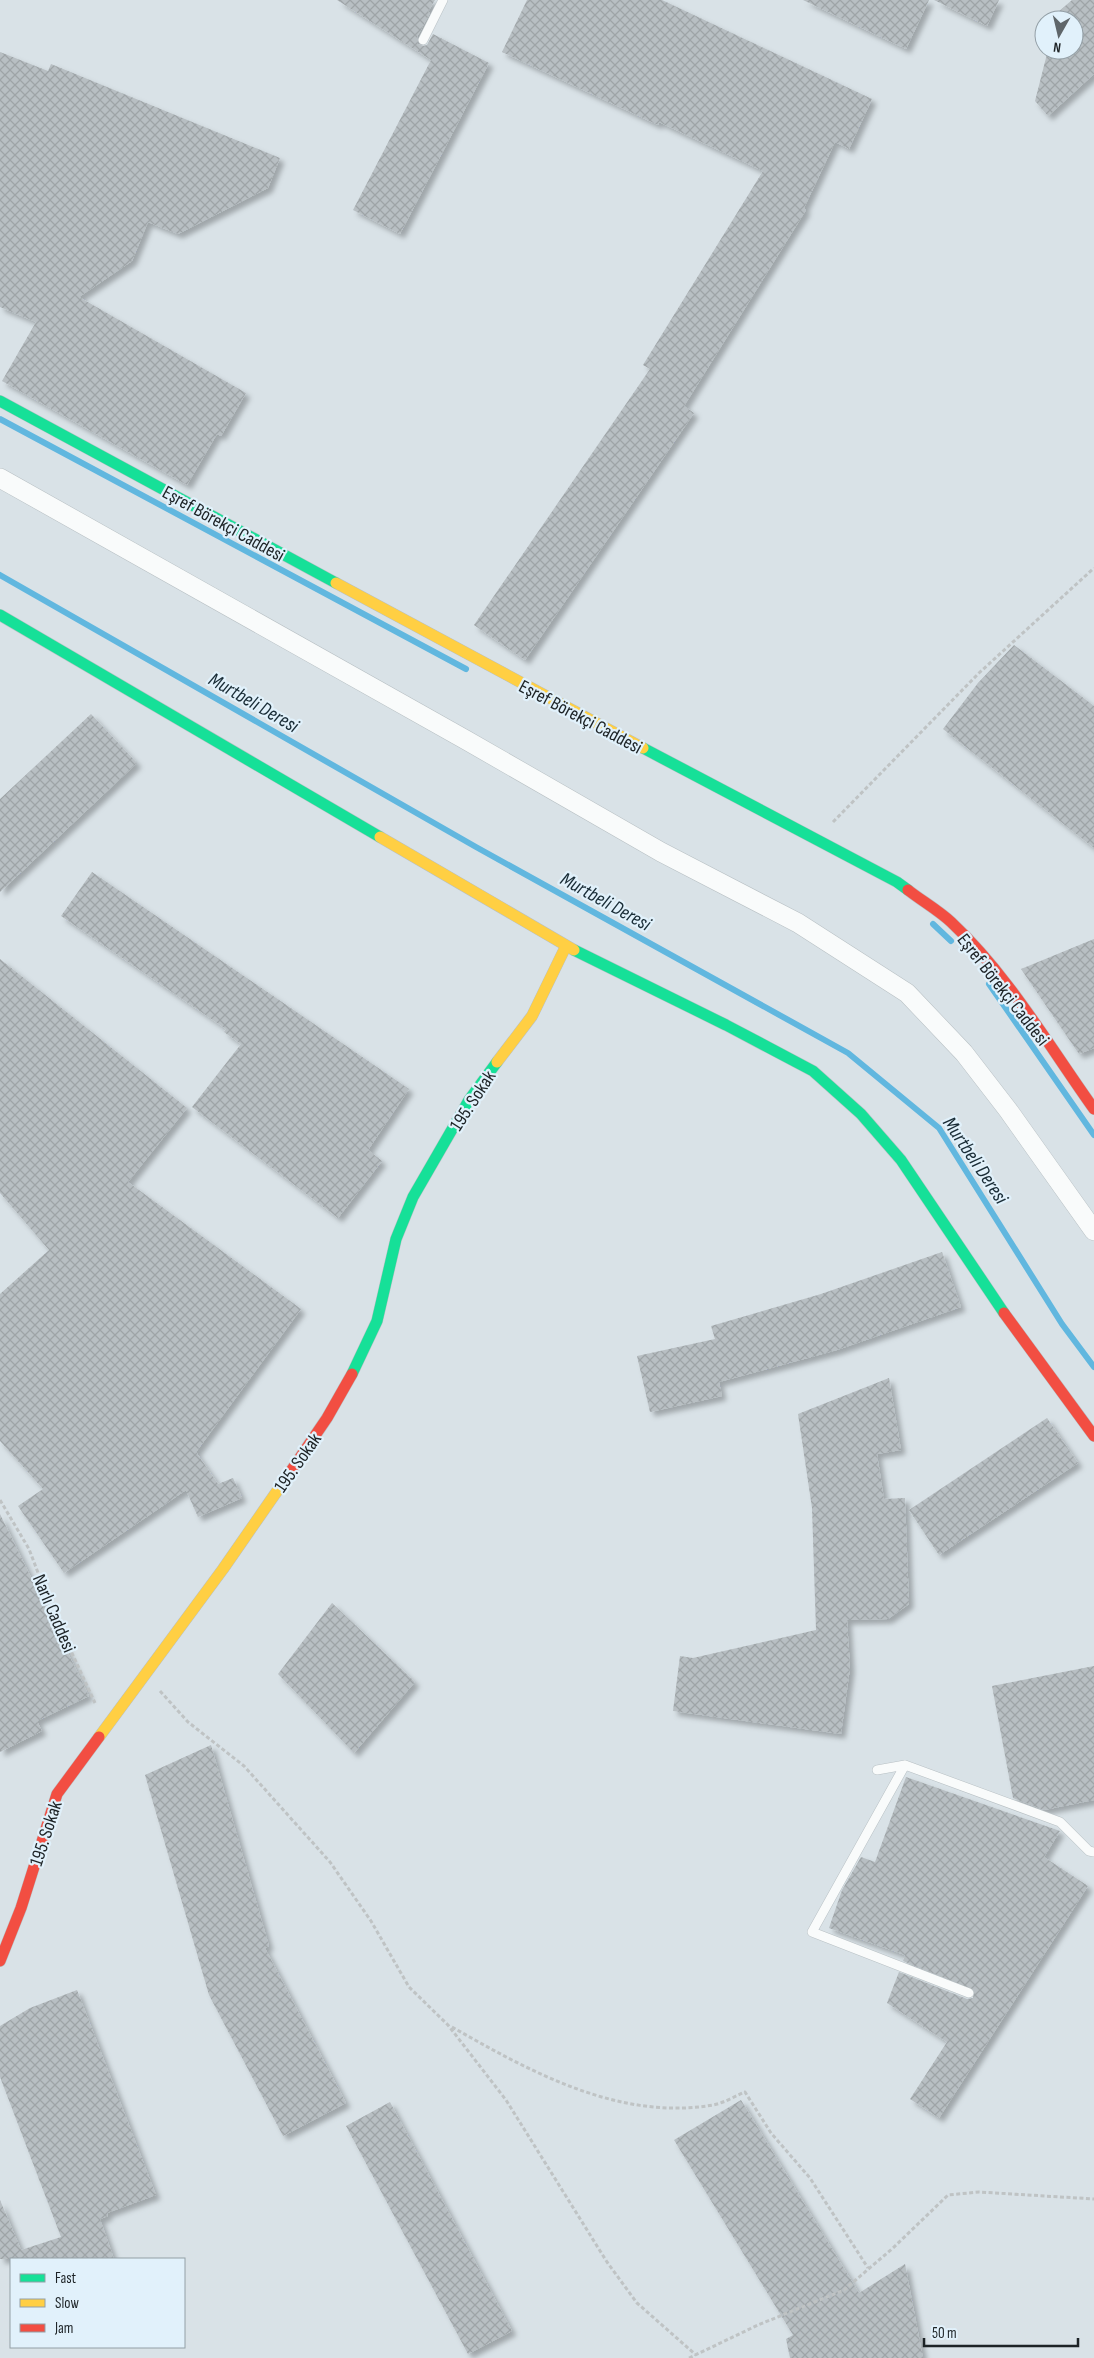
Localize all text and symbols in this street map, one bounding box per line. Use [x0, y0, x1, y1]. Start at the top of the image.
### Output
north arrow [1034, 10, 1084, 60]
text: N [1052, 38, 1062, 56]
street label: Eşref Börekçi Caddesi [158, 481, 288, 567]
water label: Murtbeli Deresi [204, 668, 304, 739]
street label: Eşref Börekçi Caddesi [515, 675, 646, 759]
water label: Murtbeli Deresi [556, 867, 656, 937]
street label: Eşref Börekçi Caddesi [952, 929, 1054, 1051]
street label: 195. Sokak [445, 1066, 502, 1135]
water label: Murtbeli Deresi [937, 1113, 1014, 1210]
street label: 195. Sokak [270, 1428, 327, 1497]
street label: Narlı Caddesi [27, 1571, 80, 1656]
street label: 195. Sokak [25, 1797, 68, 1869]
legend [10, 2258, 185, 2348]
text: Fast [55, 2269, 77, 2288]
text: Slow [55, 2294, 79, 2313]
scale bar [924, 2316, 1078, 2348]
text: Jam [54, 2319, 73, 2338]
text: 50 m [932, 2324, 957, 2343]

